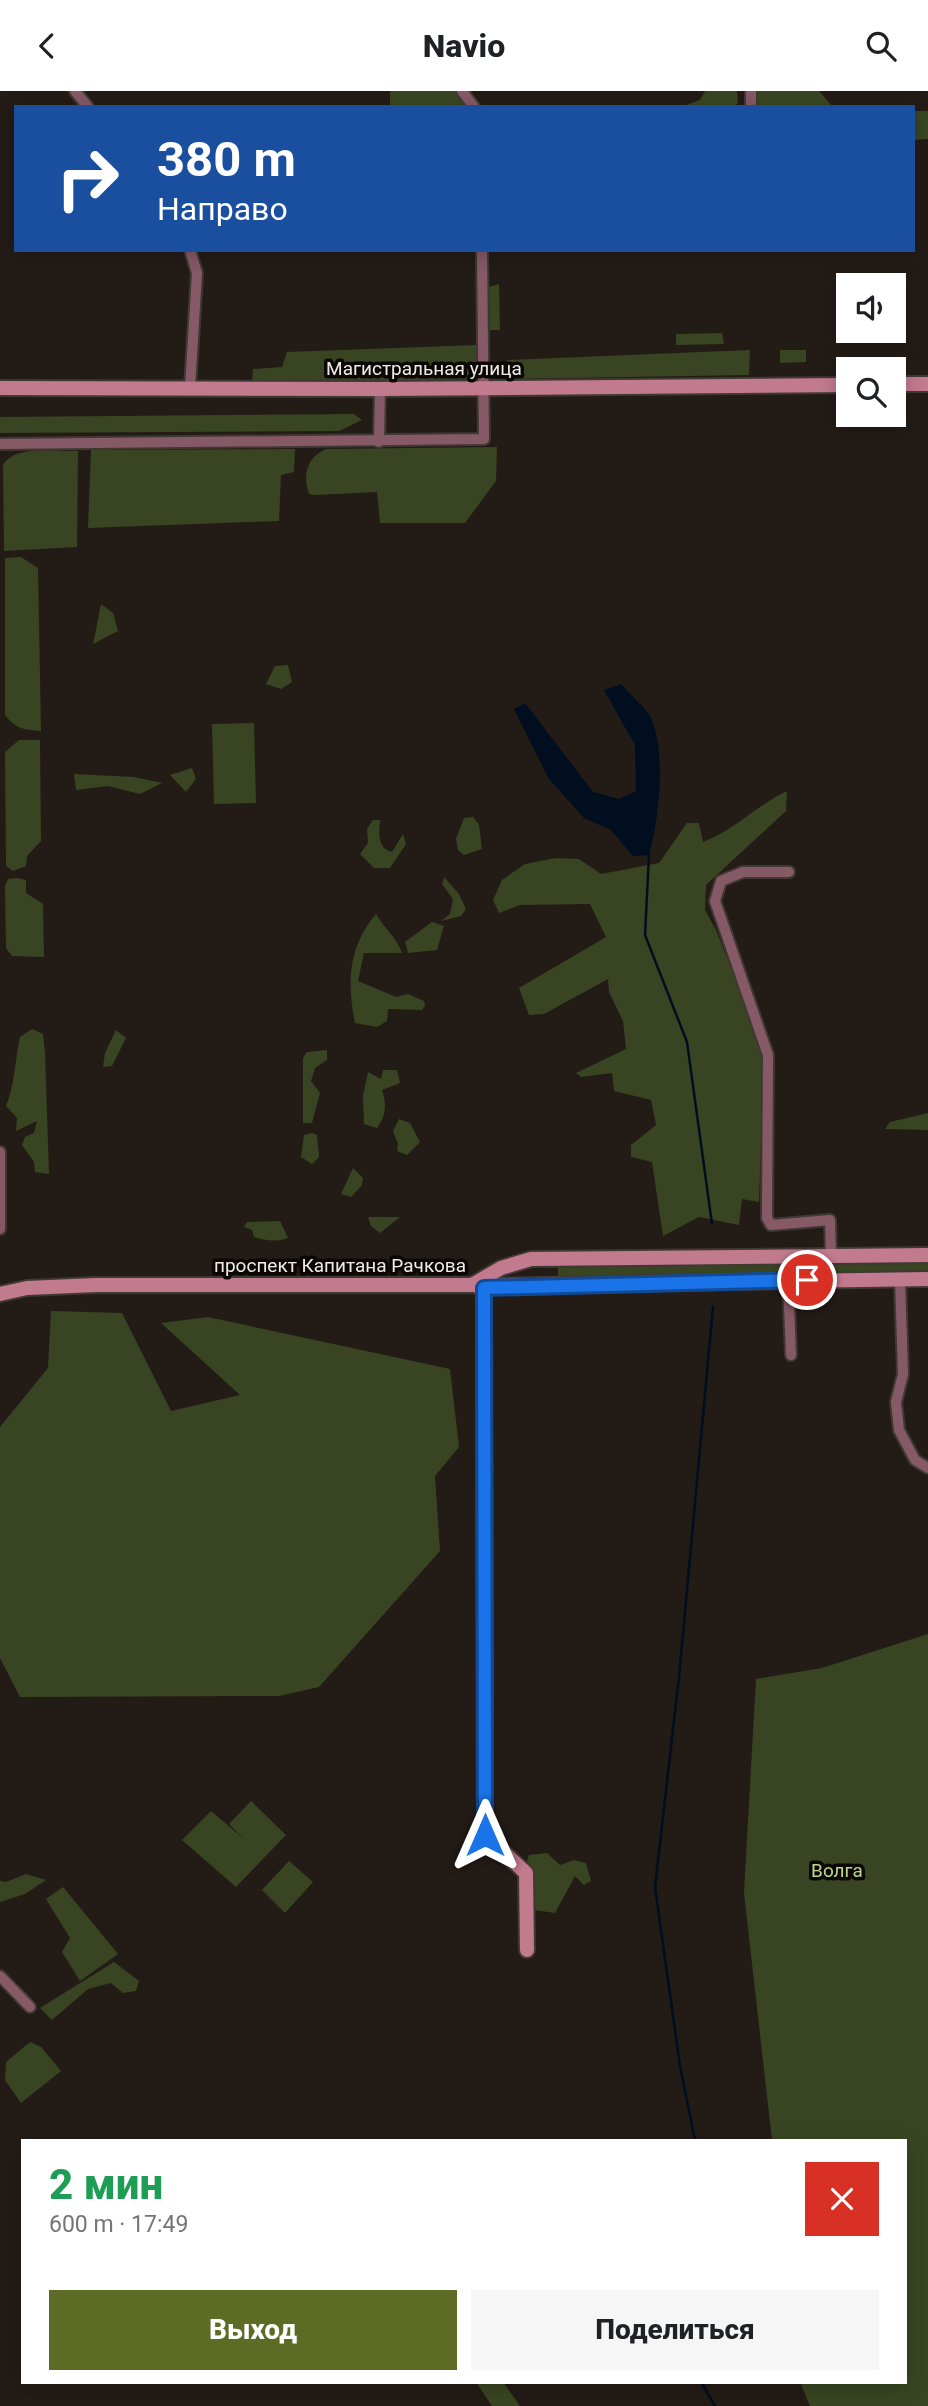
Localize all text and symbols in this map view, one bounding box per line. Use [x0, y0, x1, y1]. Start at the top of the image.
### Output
icon: back [28, 27, 66, 65]
text: Navio [423, 27, 505, 65]
icon: search [862, 27, 900, 65]
text: 380 m [157, 131, 296, 188]
icon: right [42, 133, 133, 224]
text: Направо [157, 190, 288, 228]
map controls [836, 273, 906, 427]
button: sound [836, 273, 906, 343]
street label: Магистральная улица [326, 357, 522, 380]
button: search [836, 357, 906, 427]
pin [777, 1250, 837, 1310]
street label: проспект Капитана Рачкова [214, 1254, 466, 1277]
icon: arrive [788, 1261, 826, 1299]
position arrow [448, 1798, 522, 1872]
park label: Волга [811, 1859, 863, 1882]
text: 2 мин [49, 2160, 163, 2209]
button: close [805, 2162, 879, 2236]
text: 600 m · 17:49 [49, 2211, 188, 2238]
button: Выход [49, 2290, 457, 2370]
button: Поделиться [471, 2290, 879, 2370]

